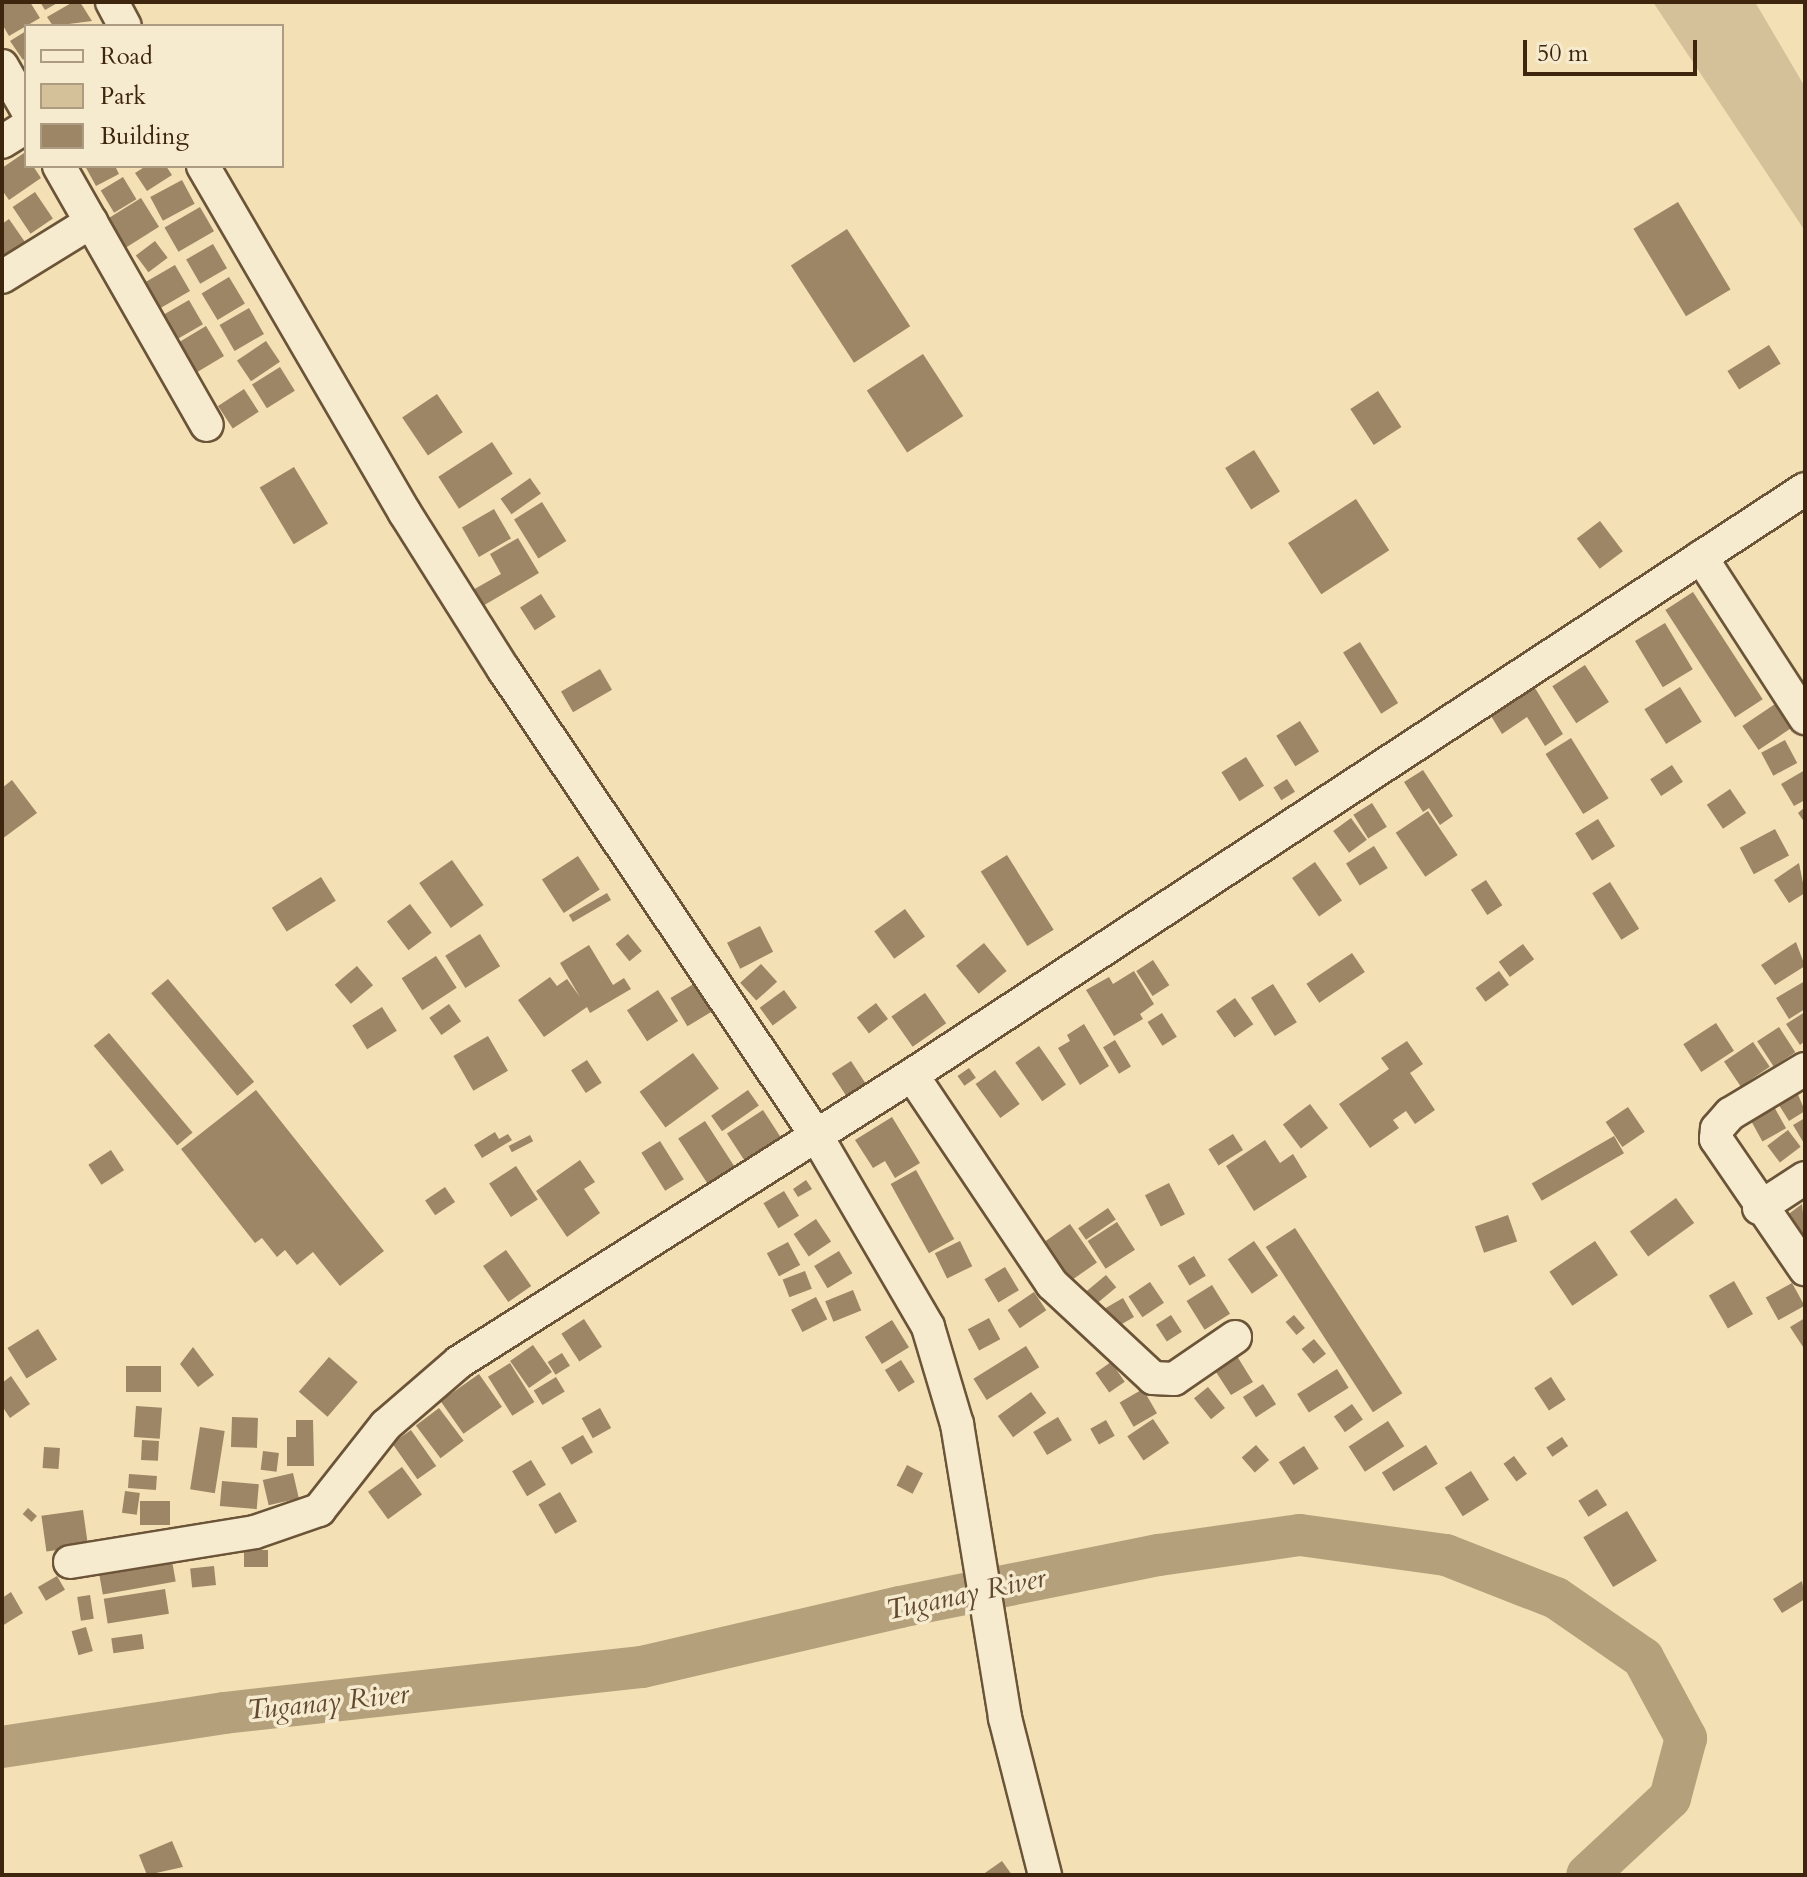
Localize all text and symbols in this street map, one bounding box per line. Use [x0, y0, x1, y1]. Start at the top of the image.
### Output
legend [24, 24, 284, 168]
scale bar [1527, 24, 1701, 74]
text: 50 m [1537, 37, 1588, 70]
text: Road [100, 40, 153, 73]
text: Park [100, 80, 146, 113]
text: Building [100, 120, 189, 153]
water label: Tuganay River [883, 1561, 1049, 1627]
water label: Tuganay River [246, 1677, 410, 1727]

